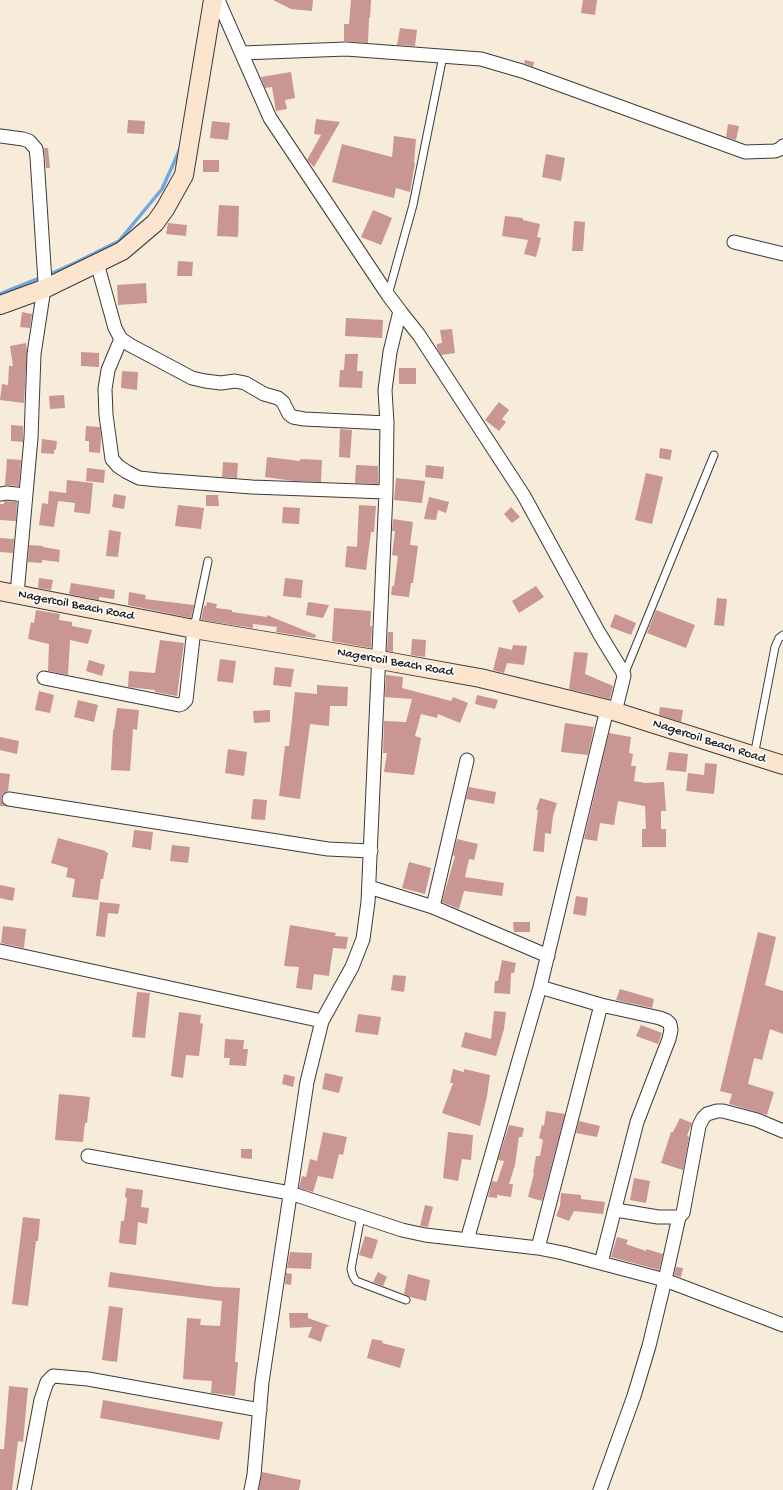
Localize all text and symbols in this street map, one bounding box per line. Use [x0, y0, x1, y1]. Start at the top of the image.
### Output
street label: Nagercoil Beach Road [17, 587, 135, 625]
street label: Nagercoil Beach Road [336, 645, 454, 681]
street label: Nagercoil Beach Road [651, 716, 767, 768]

